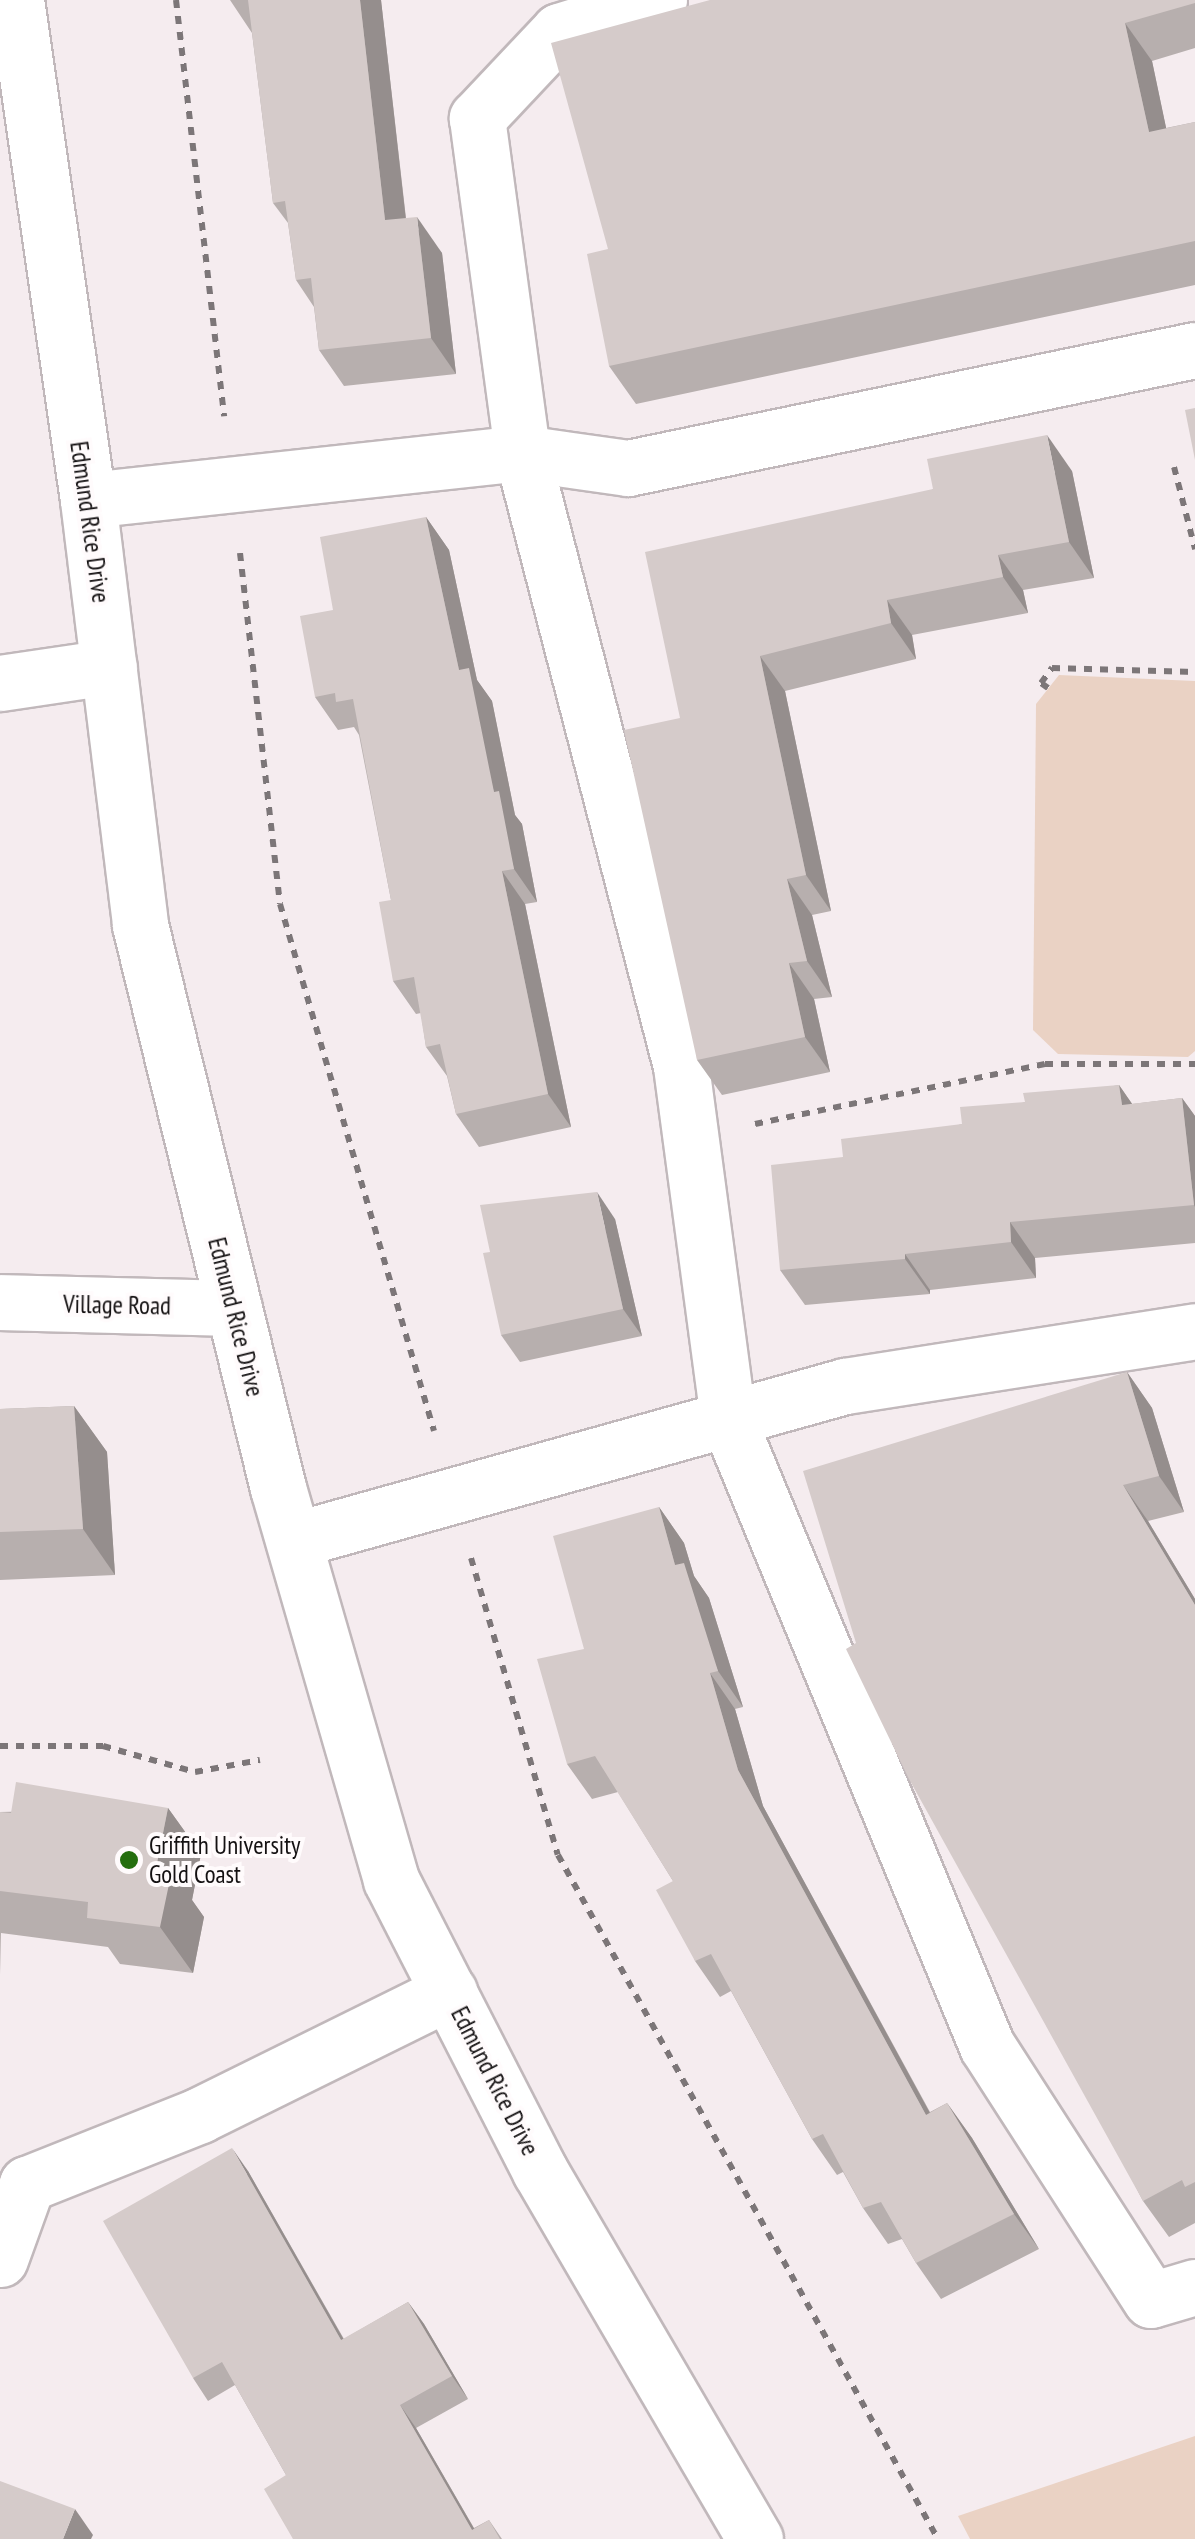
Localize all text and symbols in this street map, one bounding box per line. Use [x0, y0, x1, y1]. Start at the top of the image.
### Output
street label: Edmund Rice Drive [64, 439, 116, 605]
street label: Edmund Rice Drive [202, 1234, 270, 1400]
street label: Village Road [63, 1289, 171, 1321]
place label: Griffith University Gold Coast [149, 1831, 300, 1890]
marker: Griffith University Gold Coast [118, 1849, 140, 1871]
street label: Edmund Rice Drive [445, 2002, 545, 2160]

